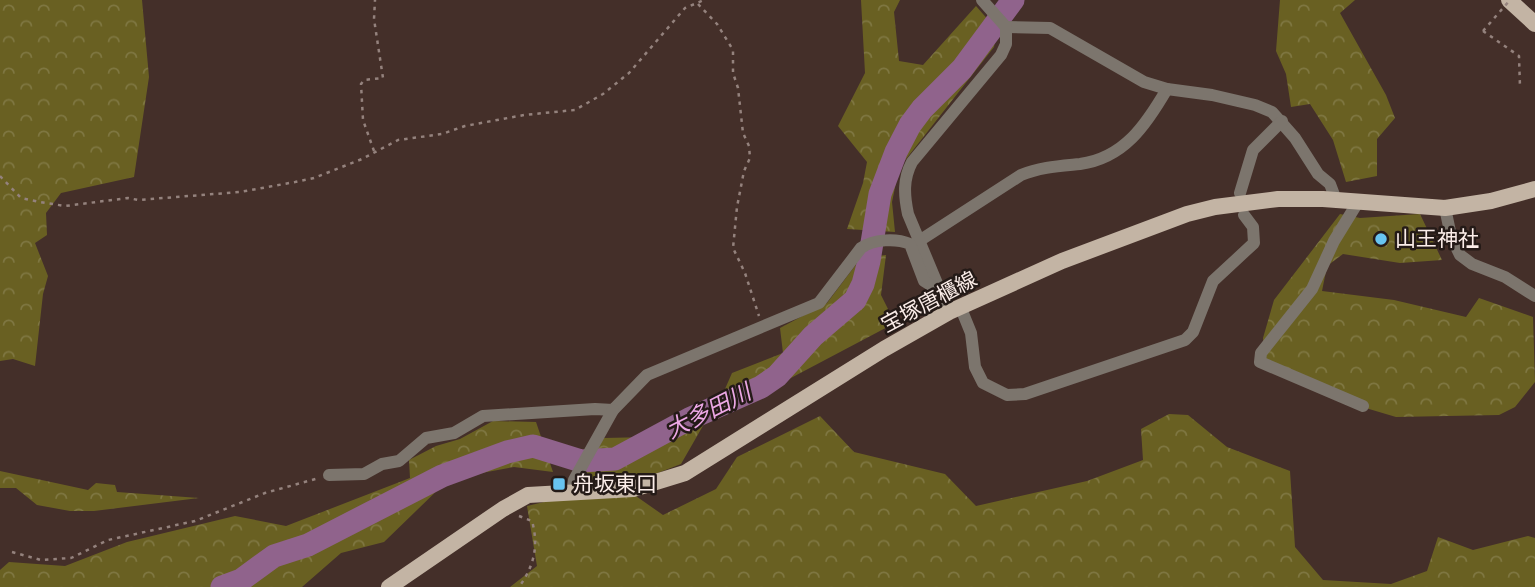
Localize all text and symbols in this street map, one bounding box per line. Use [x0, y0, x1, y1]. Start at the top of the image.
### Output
place label: 山王神社 [1395, 224, 1479, 252]
marker: 山王神社 [1373, 231, 1389, 247]
street label: 宝塚唐櫃線 [876, 264, 981, 338]
water label: 大多田川 [660, 374, 758, 444]
place label: 舟坂東口 [573, 469, 657, 497]
marker: 舟坂東口 [551, 476, 567, 492]

